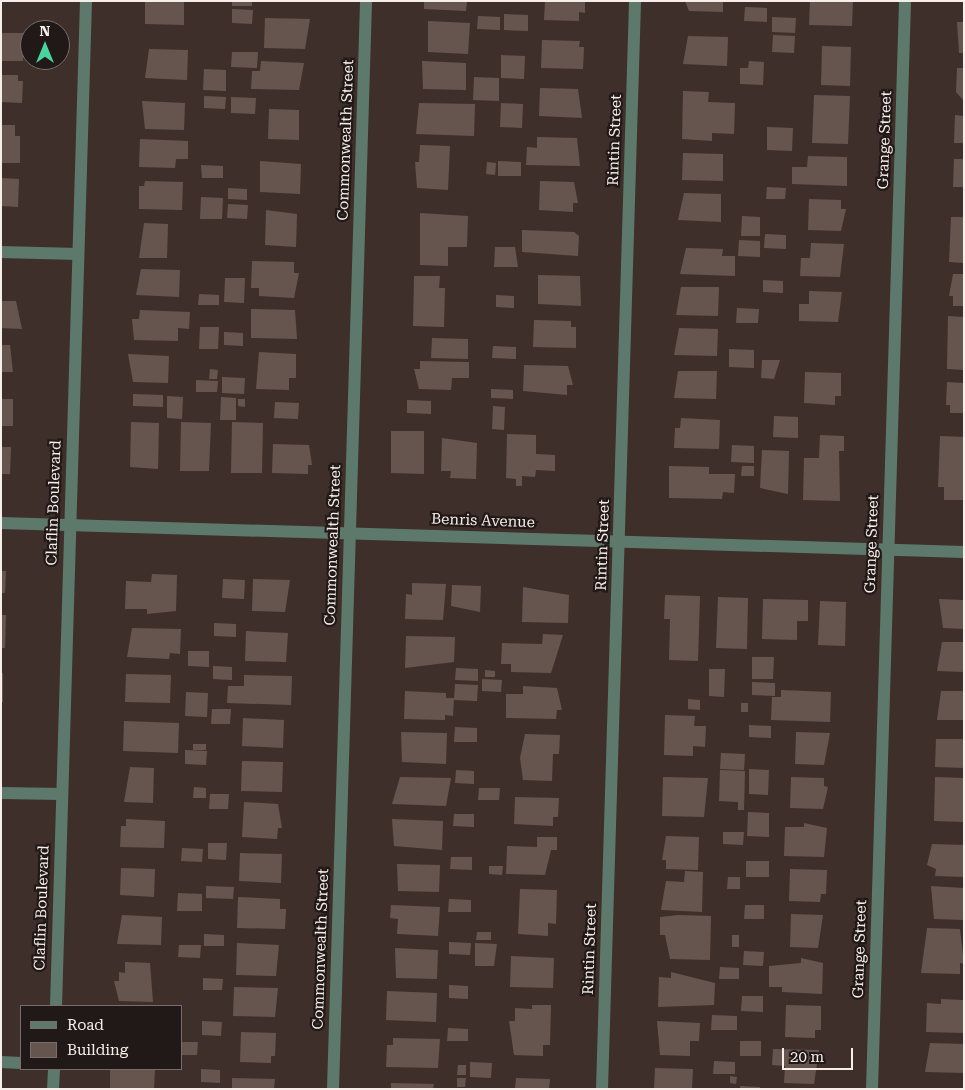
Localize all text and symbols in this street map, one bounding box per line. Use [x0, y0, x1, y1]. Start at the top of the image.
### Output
north arrow [20, 20, 70, 70]
text: N [40, 23, 50, 39]
street label: Commonwealth Street [334, 59, 358, 221]
street label: Grange Street [874, 90, 896, 190]
street label: Rintin Street [604, 94, 626, 186]
street label: Claflin Boulevard [43, 440, 65, 566]
street label: Commonwealth Street [321, 464, 345, 626]
street label: Grange Street [861, 494, 883, 594]
street label: Rintin Street [592, 499, 614, 591]
street label: Benris Avenue [431, 510, 535, 532]
street label: Claflin Boulevard [31, 845, 53, 971]
street label: Commonwealth Street [309, 868, 333, 1030]
street label: Grange Street [849, 899, 871, 999]
street label: Rintin Street [579, 903, 601, 995]
legend [20, 1005, 182, 1070]
text: Road [67, 1016, 104, 1034]
scale bar [785, 1038, 856, 1070]
text: Building [67, 1041, 128, 1059]
text: 20 m [790, 1048, 824, 1066]

